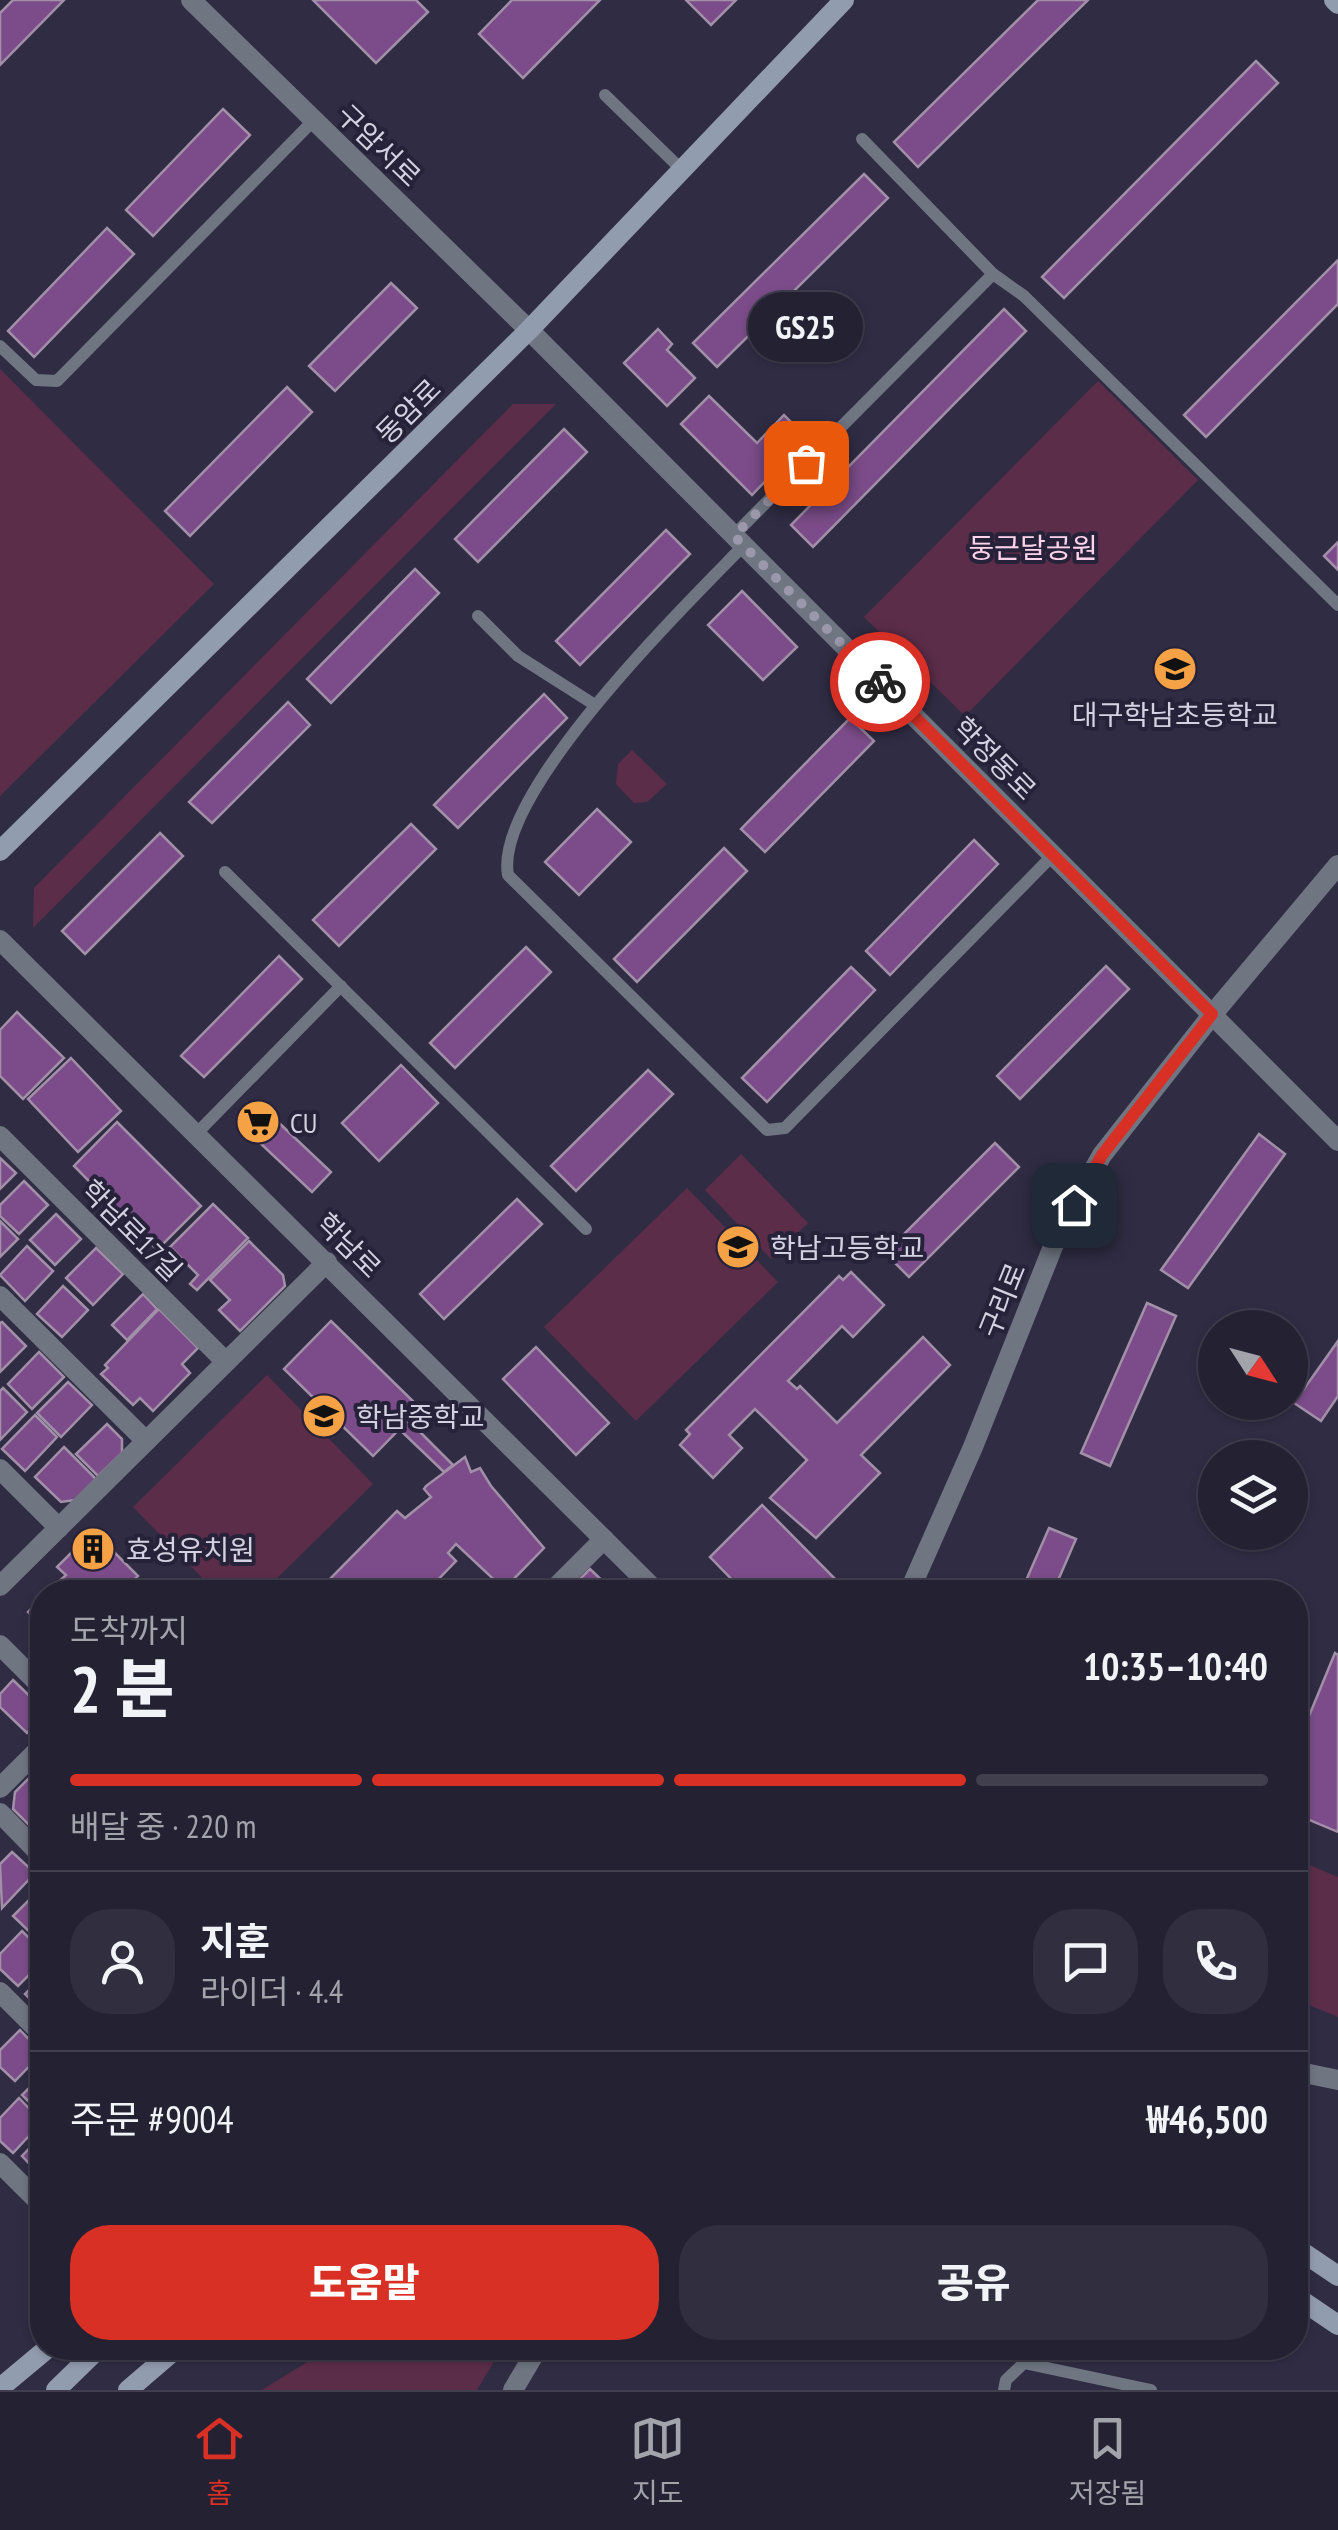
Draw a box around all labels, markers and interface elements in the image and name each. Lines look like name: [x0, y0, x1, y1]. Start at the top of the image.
street label: 구암서로: [329, 96, 429, 194]
callout: GS25: [748, 293, 864, 363]
text: GS25: [775, 306, 836, 348]
street label: 동암로: [368, 371, 448, 451]
pin: [764, 421, 849, 506]
icon: bag: [779, 436, 834, 491]
park label: 둥근달공원: [969, 529, 1097, 566]
courier: [830, 632, 930, 732]
school or university icon: 대구학남초등학교: [1152, 646, 1198, 692]
icon: bike: [853, 655, 908, 710]
place label: 대구학남초등학교: [1072, 696, 1278, 733]
street label: 학정동로: [945, 708, 1045, 808]
supermarket icon: CU: [235, 1099, 281, 1145]
place label: CU: [290, 1104, 317, 1141]
pin: [1032, 1163, 1117, 1248]
street label: 학남로17길: [74, 1172, 190, 1288]
icon: home: [1047, 1178, 1102, 1233]
street label: 학남로: [309, 1205, 389, 1285]
school or university icon: 학남고등학교: [715, 1224, 761, 1270]
place label: 학남고등학교: [770, 1229, 925, 1266]
street label: 구리로: [970, 1257, 1034, 1343]
north arrow: [1198, 1310, 1308, 1420]
map controls: [1198, 1310, 1308, 1550]
school or university icon: 학남중학교: [301, 1393, 347, 1439]
place label: 학남중학교: [356, 1398, 485, 1435]
button: layers: [1198, 1440, 1308, 1550]
building icon: 효성유치원: [70, 1526, 116, 1572]
place label: 효성유치원: [126, 1531, 255, 1568]
text: 도착까지: [70, 1609, 188, 1651]
text: 10:35–10:40: [1083, 1641, 1268, 1690]
text: 2 분: [70, 1646, 174, 1730]
text: 배달 중 · 220 m: [70, 1805, 256, 1847]
button: person: [70, 1909, 175, 2014]
button: chat: [1033, 1909, 1138, 2014]
button: phone: [1163, 1909, 1268, 2014]
text: 지훈: [200, 1916, 270, 1965]
text: 라이더 · 4.4: [200, 1970, 343, 2012]
text: 주문 #9004: [70, 2094, 233, 2143]
text: ₩46,500: [1147, 2094, 1268, 2143]
button: 도움말: [70, 2225, 659, 2340]
button: 공유: [679, 2225, 1268, 2340]
tab: 홈: [192, 2411, 247, 2511]
tab: 지도: [630, 2411, 685, 2511]
tab: 저장됨: [1069, 2411, 1146, 2511]

